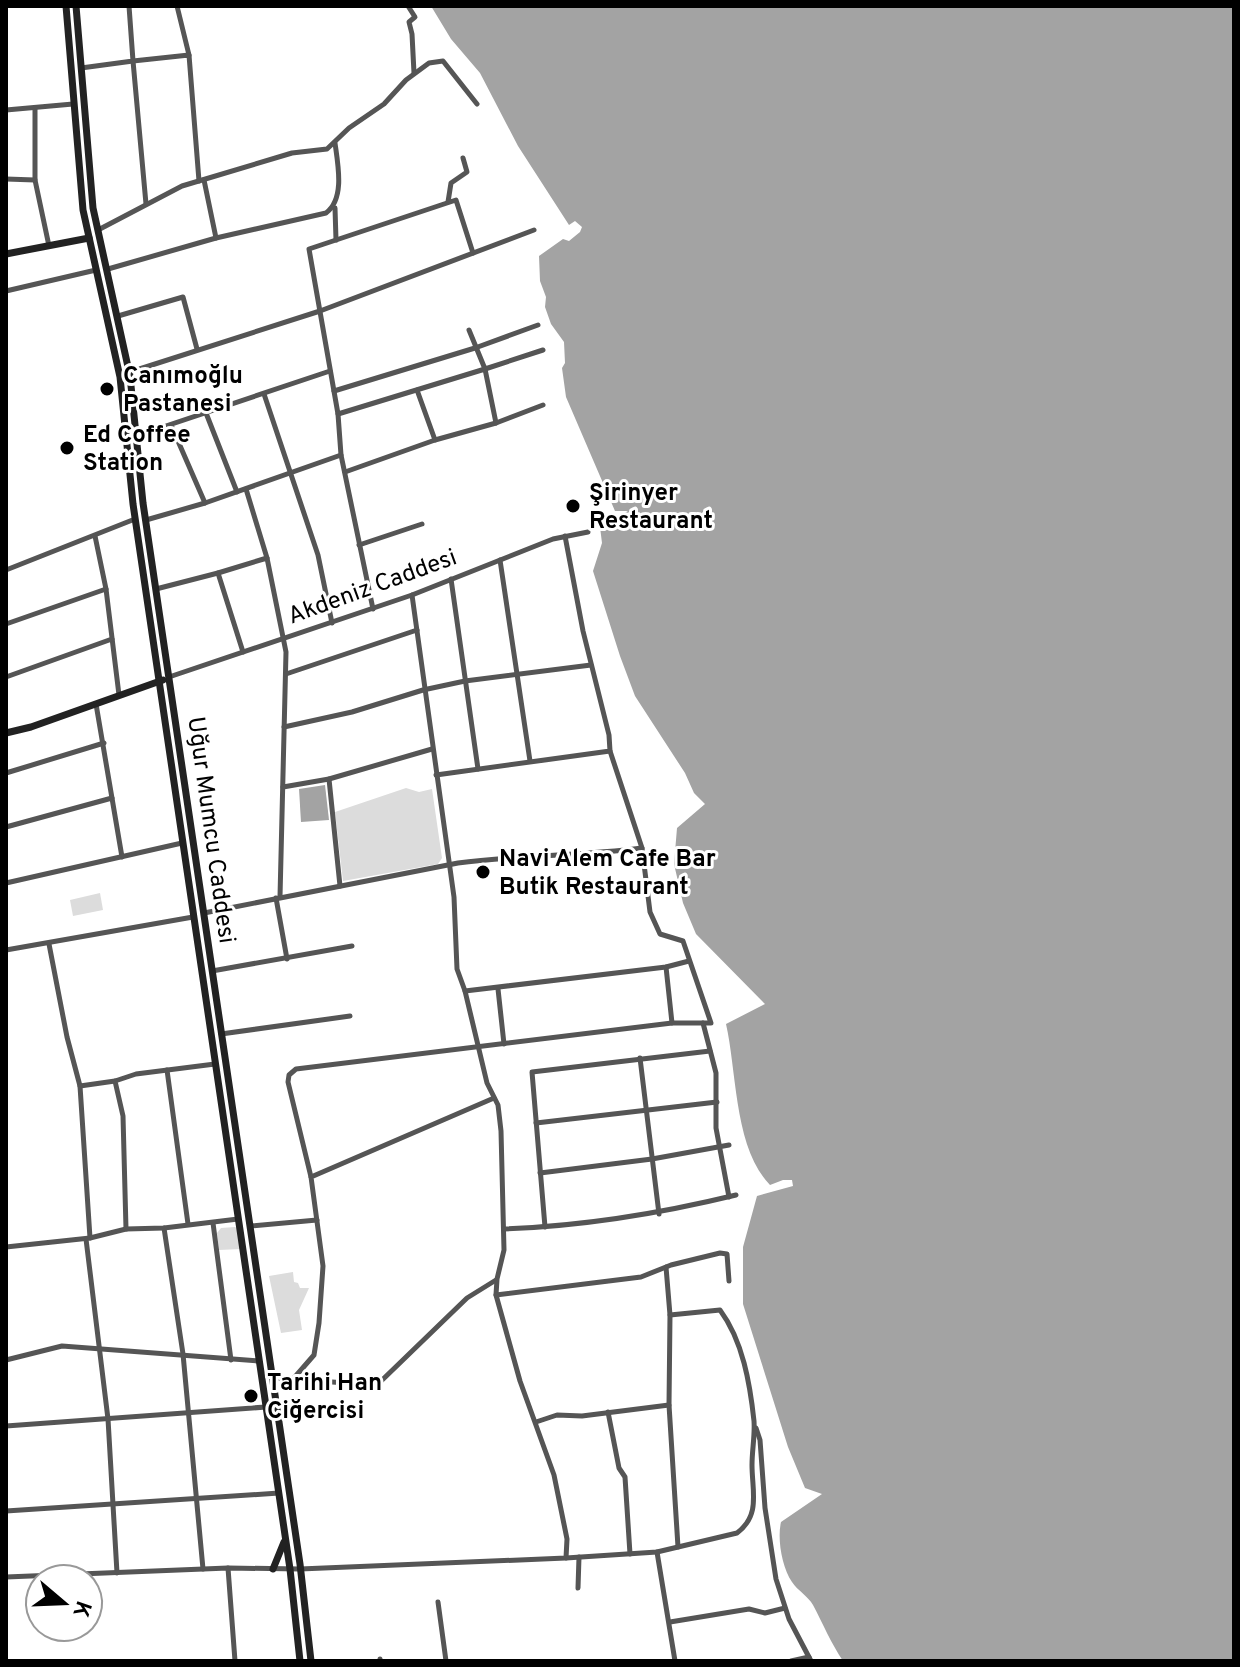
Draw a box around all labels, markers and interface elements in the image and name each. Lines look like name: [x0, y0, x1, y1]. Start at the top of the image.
place label: Canımoğlu Pastanesi: [123, 362, 243, 420]
marker: Canımoğlu Pastanesi: [98, 380, 116, 398]
place label: Ed Coffee Station: [83, 421, 191, 479]
marker: Ed Coffee Station: [58, 439, 76, 457]
place label: Şirinyer Restaurant: [589, 479, 713, 537]
marker: Şirinyer Restaurant: [564, 497, 582, 515]
street label: Akdeniz Caddesi: [284, 543, 461, 632]
street label: Uğur Mumcu Caddesi: [179, 715, 241, 946]
place label: Navi Alem Cafe Bar Butik Restaurant: [499, 845, 716, 903]
marker: Navi Alem Cafe Bar Butik Restaurant: [474, 863, 492, 881]
place label: Tarihi Han Ciğercisi: [267, 1369, 382, 1427]
marker: Tarihi Han Ciğercisi: [242, 1387, 260, 1405]
north arrow: [24, 1563, 104, 1643]
text: K: [65, 1597, 96, 1620]

